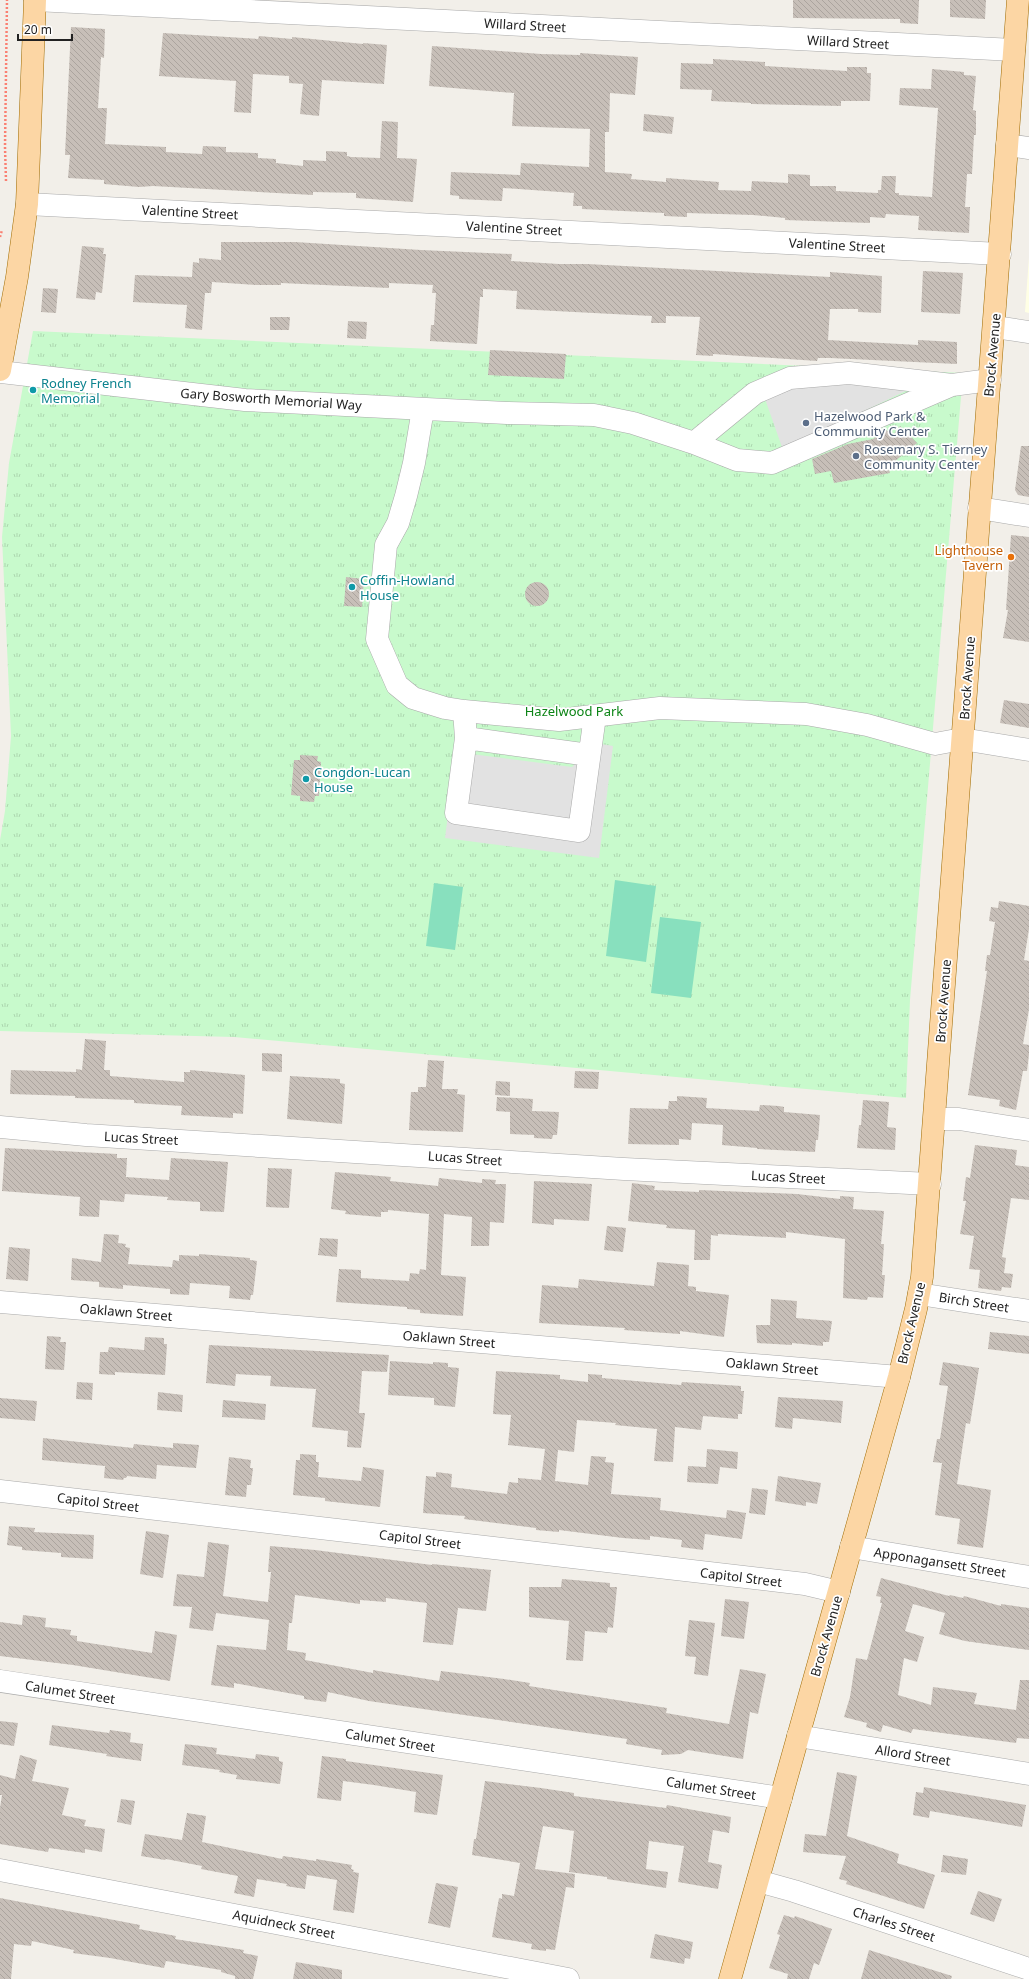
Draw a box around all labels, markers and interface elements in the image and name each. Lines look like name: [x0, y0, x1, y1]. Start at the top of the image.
street label: Willard Street: [483, 14, 567, 36]
scale bar: [18, 16, 72, 42]
text: 20 m: [24, 21, 52, 38]
street label: Willard Street: [806, 31, 890, 53]
street label: Valentine Street: [141, 200, 239, 224]
street label: Valentine Street: [465, 216, 563, 240]
street label: Valentine Street: [788, 233, 886, 257]
street label: Brock Avenue: [979, 313, 1005, 397]
place label: Rodney French Memorial: [41, 374, 132, 407]
street label: Gary Bosworth Memorial Way: [180, 384, 363, 414]
marker: Rodney French Memorial: [28, 385, 38, 395]
place label: Hazelwood Park & Community Center: [814, 407, 930, 440]
marker: Hazelwood Park & Community Center: [801, 418, 811, 428]
place label: Rosemary S. Tierney Community Center: [864, 440, 988, 473]
marker: Rosemary S. Tierney Community Center: [851, 451, 861, 461]
place label: Lighthouse Tavern: [935, 541, 1003, 574]
marker: Lighthouse Tavern: [1006, 552, 1016, 562]
place label: Coffin-Howland House: [360, 571, 455, 604]
marker: Coffin-Howland House: [347, 582, 357, 592]
street label: Brock Avenue: [955, 636, 979, 720]
park label: Hazelwood Park: [525, 702, 623, 720]
place label: Congdon-Lucan House: [314, 763, 411, 796]
marker: Congdon-Lucan House: [301, 774, 311, 784]
street label: Brock Avenue: [931, 959, 955, 1043]
street label: Lucas Street: [103, 1127, 179, 1149]
street label: Lucas Street: [427, 1146, 503, 1170]
street label: Lucas Street: [750, 1166, 826, 1188]
street label: Brock Avenue: [893, 1280, 929, 1366]
street label: Birch Street: [938, 1288, 1011, 1316]
street label: Oaklawn Street: [79, 1299, 173, 1325]
street label: Oaklawn Street: [402, 1326, 496, 1352]
street label: Oaklawn Street: [725, 1353, 819, 1379]
street label: Capitol Street: [56, 1488, 140, 1516]
street label: Capitol Street: [378, 1525, 462, 1553]
street label: Apponagansett Street: [873, 1543, 1008, 1581]
street label: Capitol Street: [699, 1563, 783, 1591]
street label: Brock Avenue: [806, 1593, 846, 1679]
street label: Calumet Street: [24, 1676, 117, 1708]
street label: Calumet Street: [344, 1724, 437, 1756]
street label: Allord Street: [874, 1740, 952, 1770]
street label: Calumet Street: [665, 1772, 758, 1804]
street label: Charles Street: [851, 1902, 938, 1946]
street label: Aquidneck Street: [231, 1905, 337, 1943]

